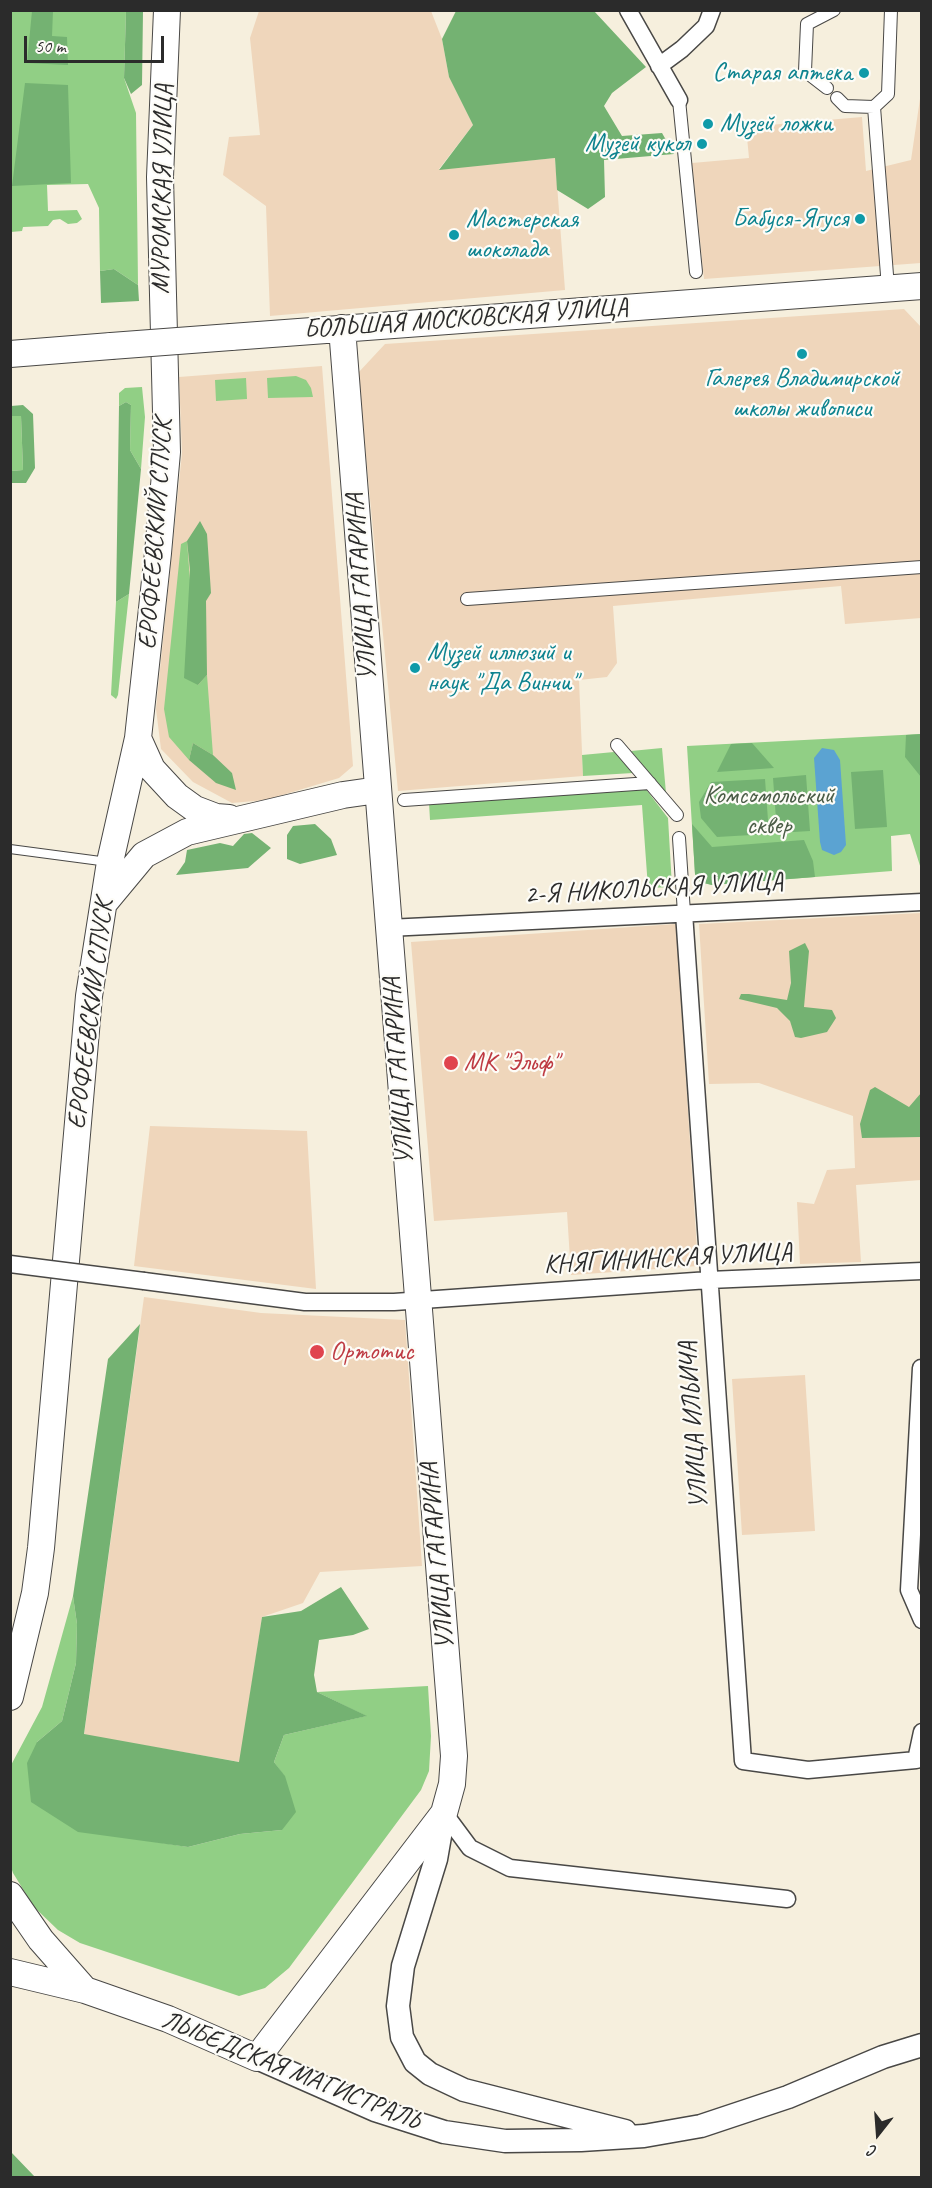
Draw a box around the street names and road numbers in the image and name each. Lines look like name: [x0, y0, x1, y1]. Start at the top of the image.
street label: МУРОМСКАЯ УЛИЦА: [146, 84, 180, 294]
street label: БОЛЬШАЯ МОСКОВСКАЯ УЛИЦА: [303, 292, 629, 346]
street label: ЕРОФЕЕВСКИЙ СПУСК: [132, 418, 180, 650]
street label: УЛИЦА ГАГАРИНА: [340, 492, 384, 682]
street label: 2-Я НИКОЛЬСКАЯ УЛИЦА: [524, 867, 784, 911]
street label: ЕРОФЕЕВСКИЙ СПУСК: [61, 897, 121, 1131]
street label: УЛИЦА ГАГАРИНА: [377, 976, 421, 1166]
street label: КНЯГИНИНСКАЯ УЛИЦА: [543, 1237, 793, 1281]
street label: УЛИЦА ИЛЬИЧА: [673, 1340, 715, 1510]
street label: УЛИЦА ГАГАРИНА: [414, 1461, 462, 1651]
street label: ЛЫБЕДСКАЯ МАГИСТРАЛЬ: [157, 2005, 425, 2137]

